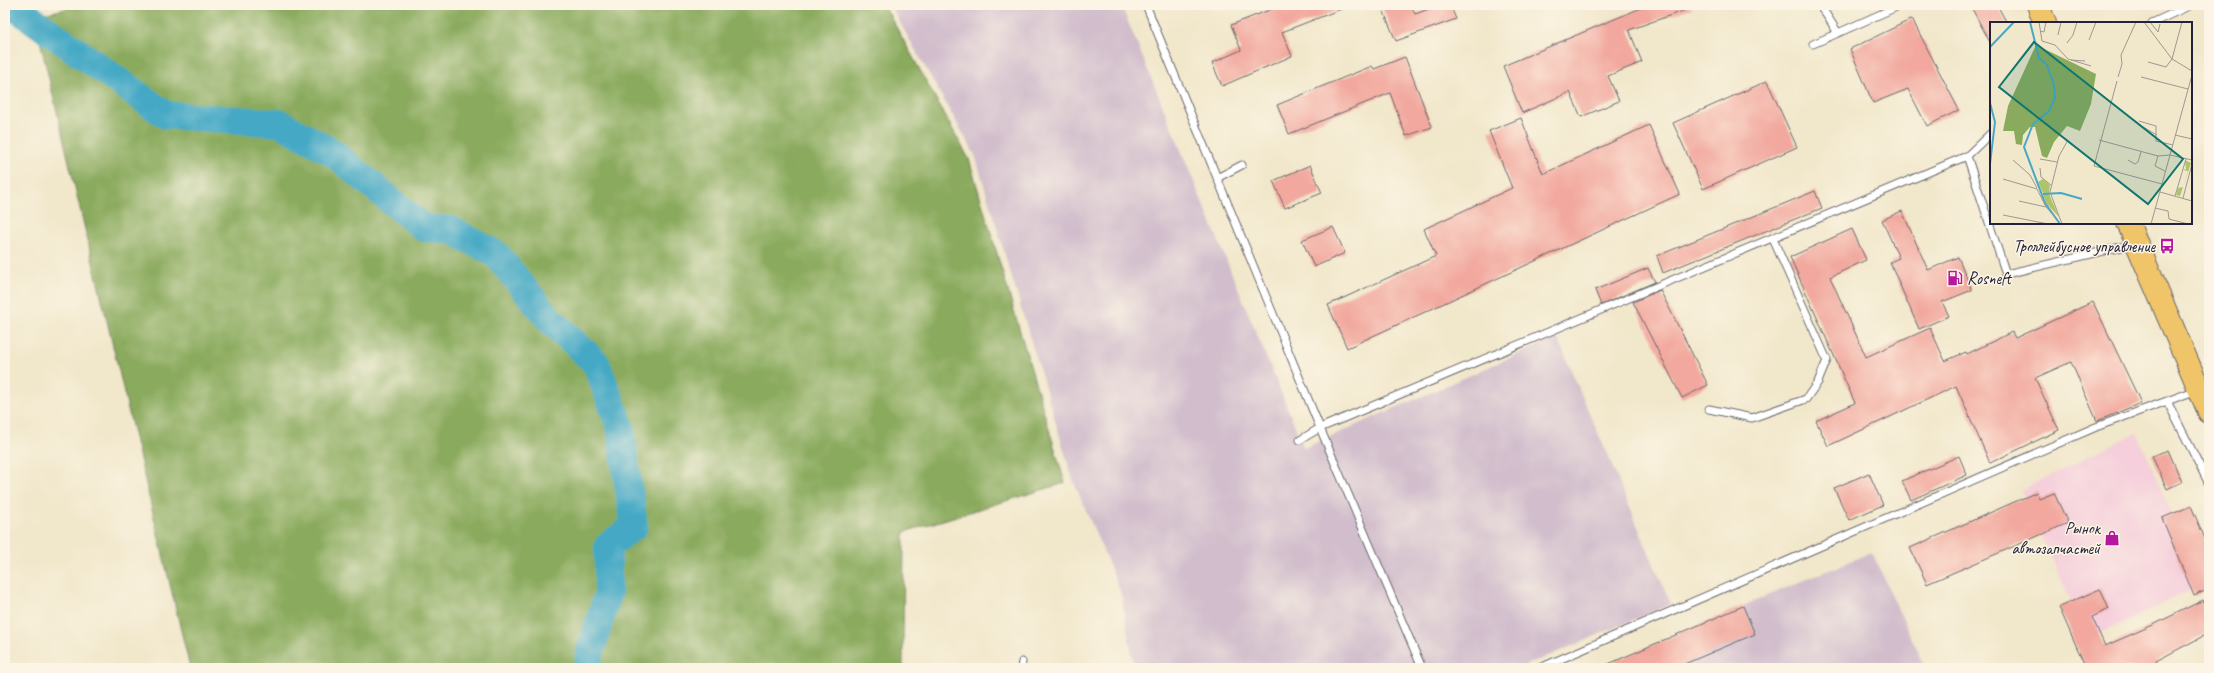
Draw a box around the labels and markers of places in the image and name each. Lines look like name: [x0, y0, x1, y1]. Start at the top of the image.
place label: Троллейбусное управление: [2013, 236, 2156, 257]
bus stop icon: Троллейбусное управление: [2158, 237, 2176, 255]
place label: Rosneft: [1967, 268, 2013, 289]
fuel station icon: Rosneft: [1946, 269, 1964, 287]
place label: Рынок автозапчастей: [2011, 518, 2102, 559]
shop icon: Рынок автозапчастей: [2103, 529, 2121, 547]

